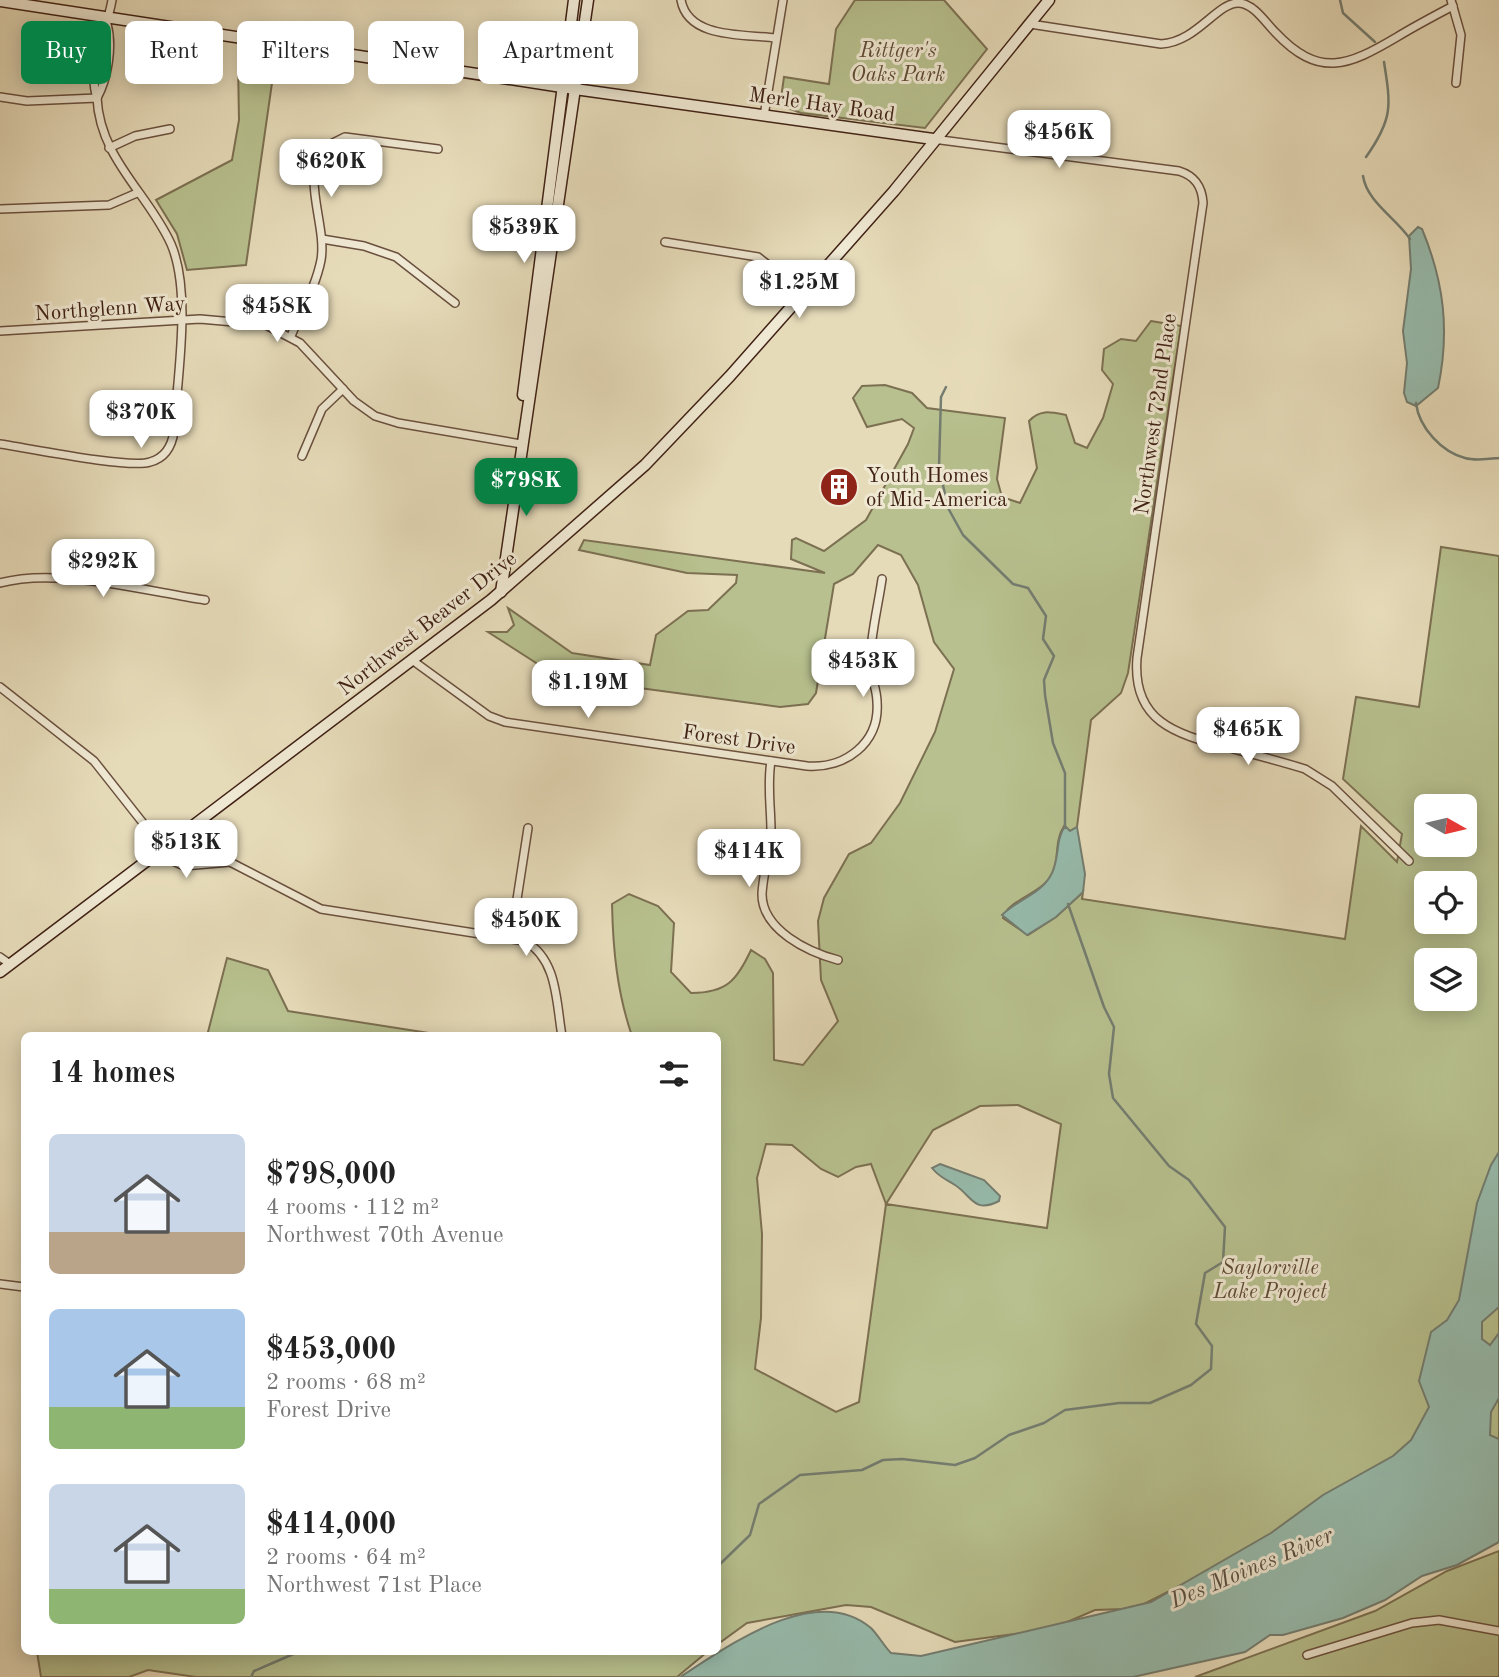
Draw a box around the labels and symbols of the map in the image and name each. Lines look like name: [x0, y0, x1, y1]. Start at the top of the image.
park label: Rittger's Oaks Park: [851, 41, 945, 86]
street label: Merle Hay Road: [747, 85, 896, 126]
pin: $456K: [1010, 110, 1108, 170]
pin: $620K: [282, 140, 380, 199]
pin: $539K: [475, 205, 573, 265]
pin: $1.25M: [742, 260, 856, 320]
pin: $458K: [228, 284, 326, 344]
street label: Northglenn Way: [34, 294, 186, 325]
street label: Northwest 72nd Place: [1132, 312, 1181, 516]
pin: $370K: [92, 391, 190, 450]
pin: $798K: [477, 458, 575, 518]
building icon: Youth Homes of Mid-America: [818, 466, 860, 508]
place label: Youth Homes of Mid-America: [866, 466, 1007, 511]
pin: $292K: [54, 540, 152, 599]
street label: Northwest Beaver Drive: [335, 548, 521, 700]
pin: $453K: [814, 640, 912, 699]
pin: $1.19M: [531, 660, 645, 720]
pin: $465K: [1199, 708, 1297, 767]
street label: Forest Drive: [681, 722, 797, 759]
north arrow: [1414, 794, 1477, 858]
pin: $513K: [137, 820, 235, 880]
pin: $414K: [700, 830, 798, 889]
pin: $450K: [477, 898, 575, 958]
park label: Saylorville Lake Project: [1212, 1258, 1327, 1303]
water label: Des Moines River: [1166, 1523, 1338, 1614]

